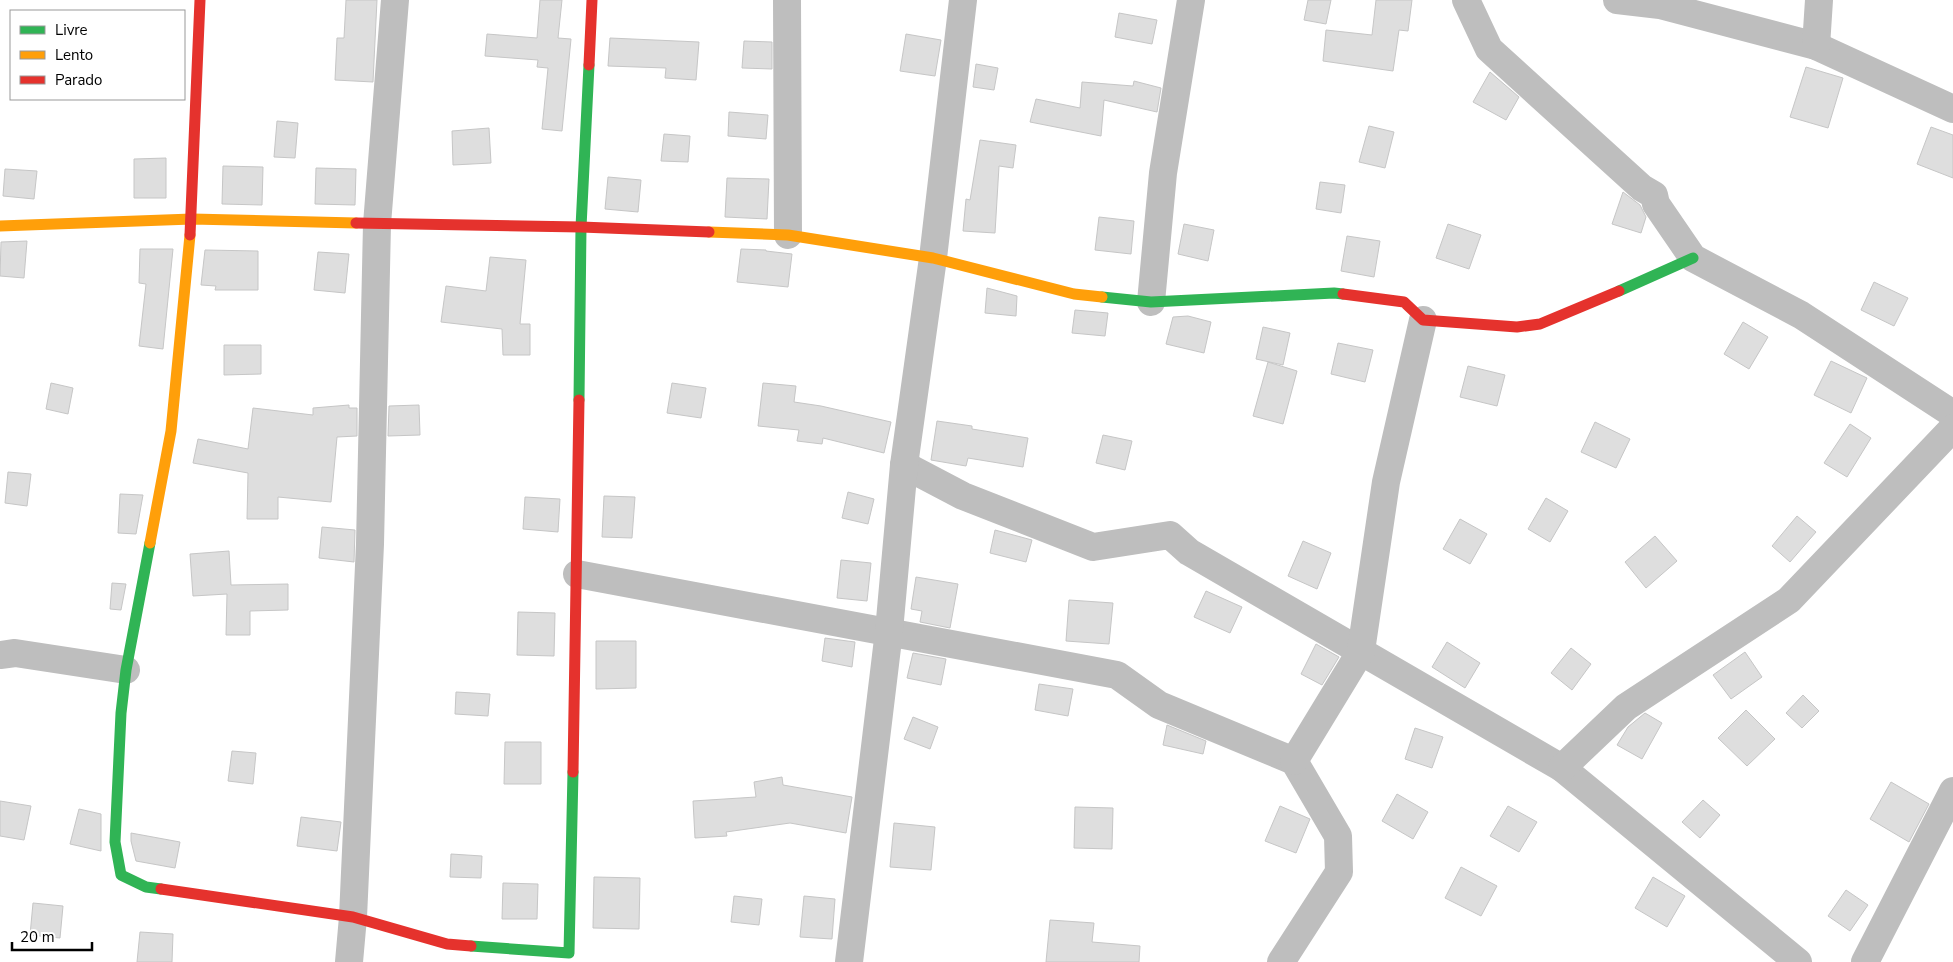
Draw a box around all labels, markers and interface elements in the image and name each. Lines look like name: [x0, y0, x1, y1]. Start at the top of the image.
legend: [10, 10, 185, 100]
text: Livre: [55, 20, 88, 40]
text: Lento: [55, 45, 93, 65]
text: Parado: [55, 70, 102, 90]
scale bar: [12, 920, 92, 952]
text: 20 m: [20, 927, 55, 947]

